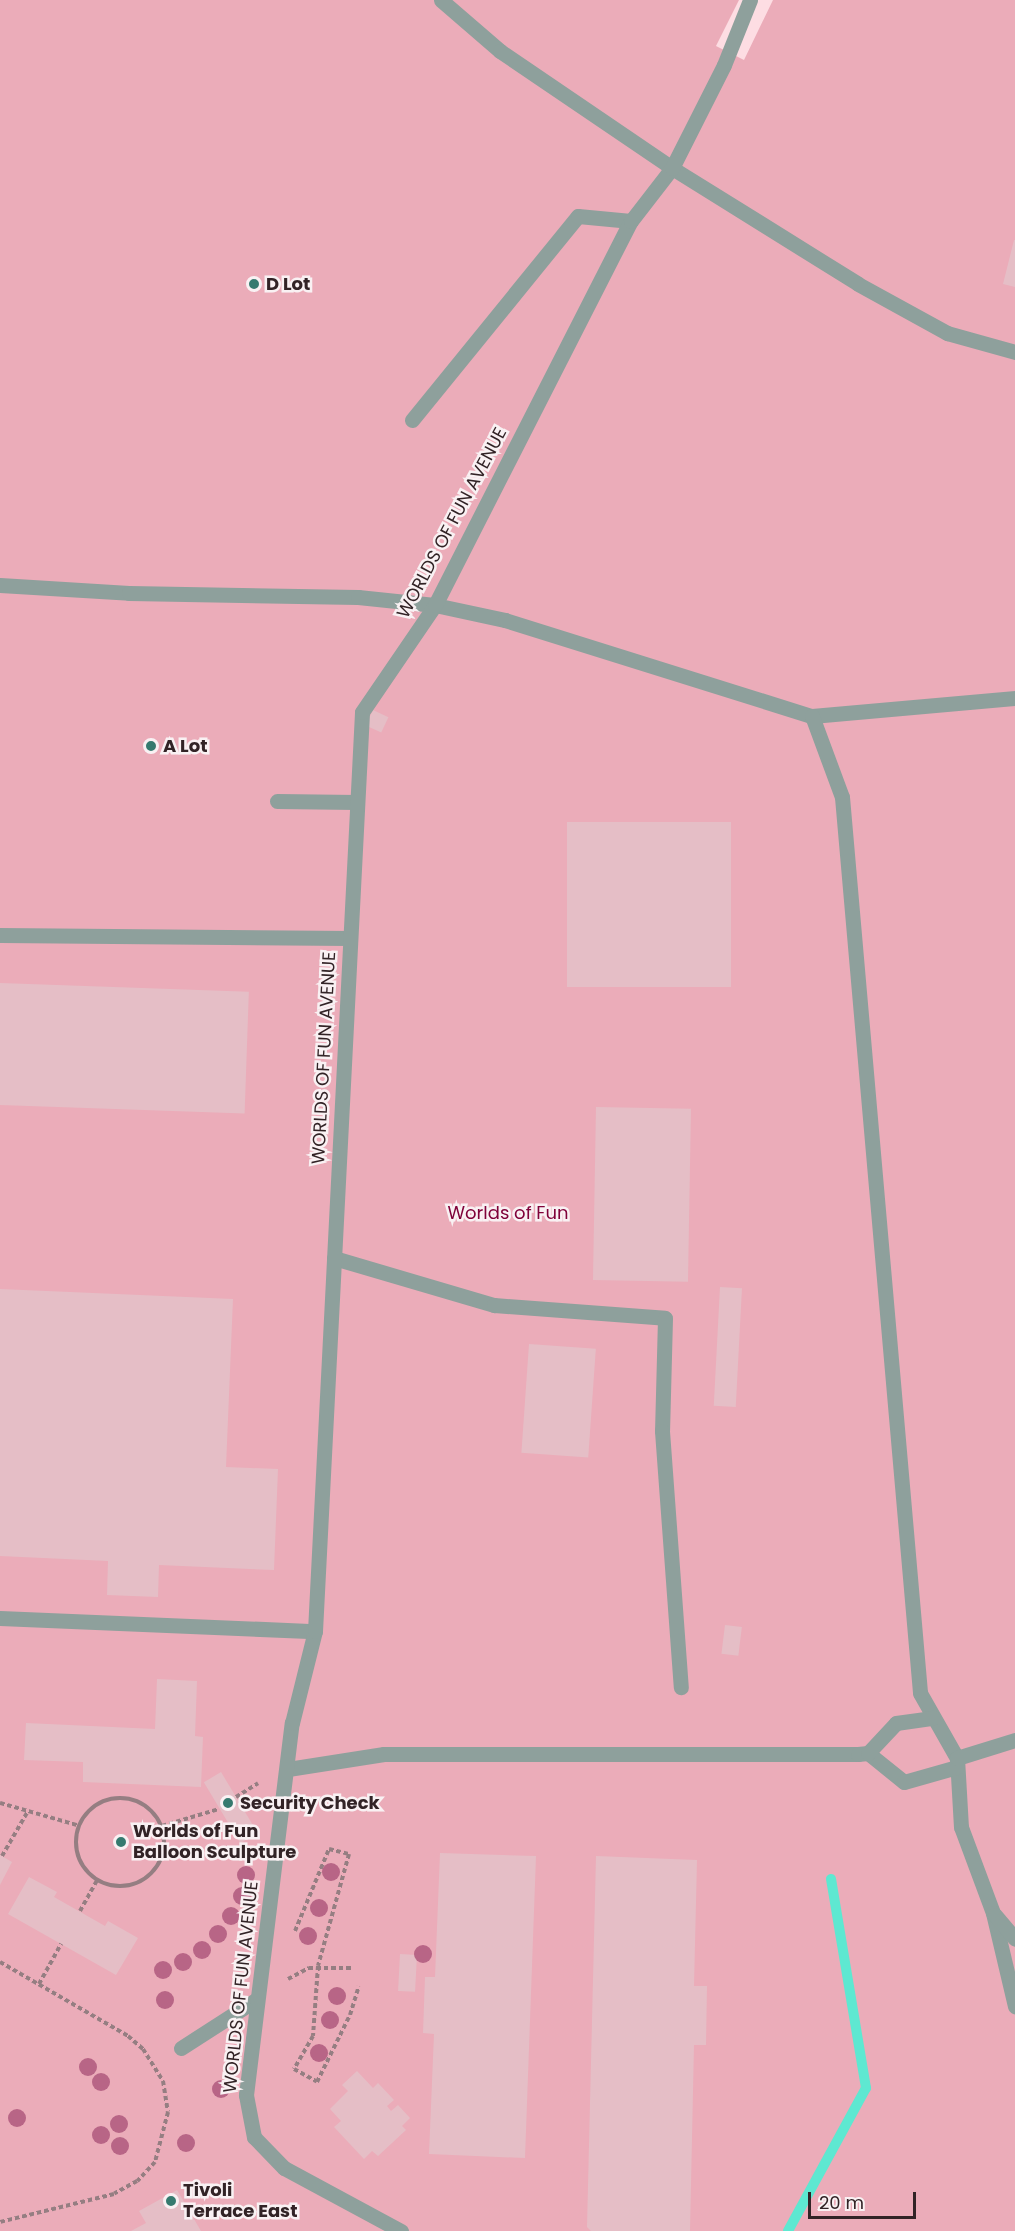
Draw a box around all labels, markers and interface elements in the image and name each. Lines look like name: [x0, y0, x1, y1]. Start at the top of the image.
place label: D Lot: [266, 273, 310, 295]
marker: D Lot: [247, 277, 261, 291]
street label: WORLDS OF FUN AVENUE: [393, 424, 511, 622]
place label: A Lot: [163, 735, 207, 757]
marker: A Lot: [144, 739, 158, 753]
street label: WORLDS OF FUN AVENUE: [308, 951, 340, 1165]
park label: Worlds of Fun: [448, 1202, 568, 1224]
place label: Security Check: [240, 1792, 380, 1814]
marker: Security Check: [221, 1796, 235, 1810]
place label: Worlds of Fun Balloon Sculpture: [133, 1821, 296, 1864]
marker: Worlds of Fun Balloon Sculpture: [114, 1835, 128, 1849]
street label: WORLDS OF FUN AVENUE: [219, 1880, 263, 2094]
place label: Tivoli Terrace East: [183, 2180, 297, 2222]
scale bar: [811, 2180, 919, 2218]
text: 20 m: [819, 2190, 864, 2215]
marker: Tivoli Terrace East: [164, 2194, 178, 2208]

